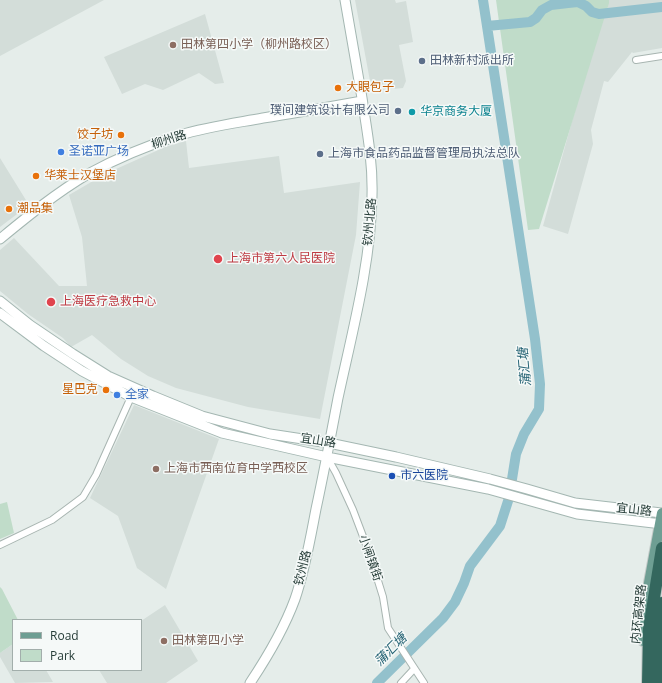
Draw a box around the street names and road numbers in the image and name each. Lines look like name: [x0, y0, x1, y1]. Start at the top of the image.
street label: 柳州路: [150, 128, 188, 152]
street label: 钦州北路: [361, 197, 379, 247]
street label: 宜山路: [299, 431, 337, 451]
street label: 宜山路: [615, 501, 653, 519]
street label: 小闸镇街: [355, 533, 385, 583]
street label: 钦州路: [292, 549, 314, 587]
street label: 内环高架路: [629, 583, 649, 645]

